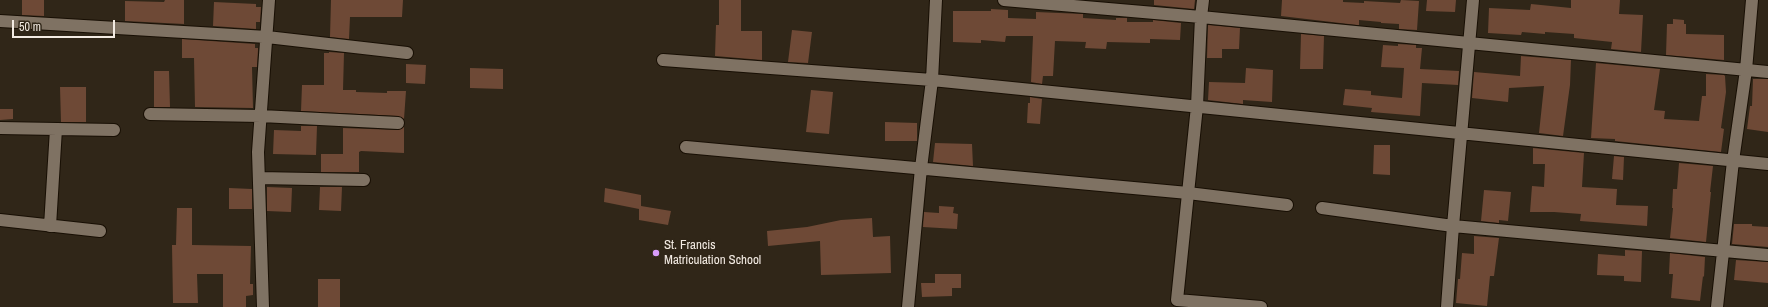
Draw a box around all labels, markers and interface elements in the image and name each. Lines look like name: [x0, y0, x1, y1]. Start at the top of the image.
scale bar: [14, 12, 117, 38]
text: 50 m: [19, 19, 41, 35]
place label: St. Francis Matriculation School: [664, 238, 761, 269]
marker: St. Francis Matriculation School: [651, 248, 661, 258]

